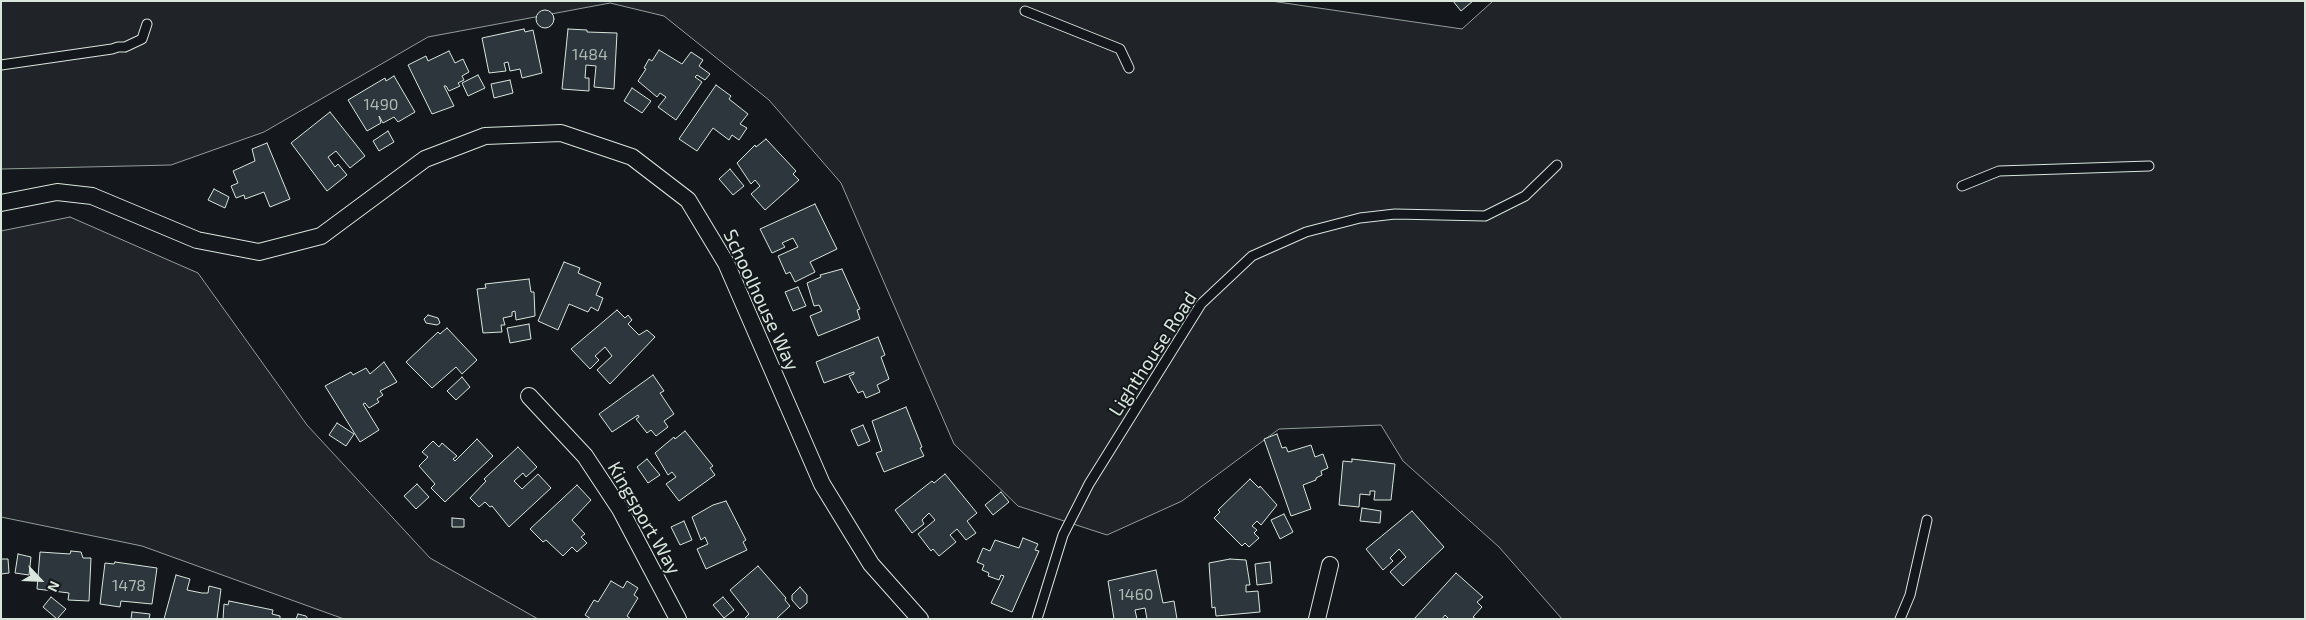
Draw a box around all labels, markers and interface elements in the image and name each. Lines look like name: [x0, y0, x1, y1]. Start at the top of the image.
house number: 1484: [572, 45, 608, 65]
house number: 1490: [363, 95, 399, 115]
street label: Schoolhouse Way: [718, 226, 804, 374]
street label: Lighthouse Road: [1104, 287, 1202, 421]
street label: Kingsport Way: [603, 458, 685, 578]
north arrow: [15, 555, 65, 605]
house number: 1478: [112, 576, 146, 596]
text: N: [44, 578, 64, 595]
house number: 1460: [1118, 585, 1154, 605]

